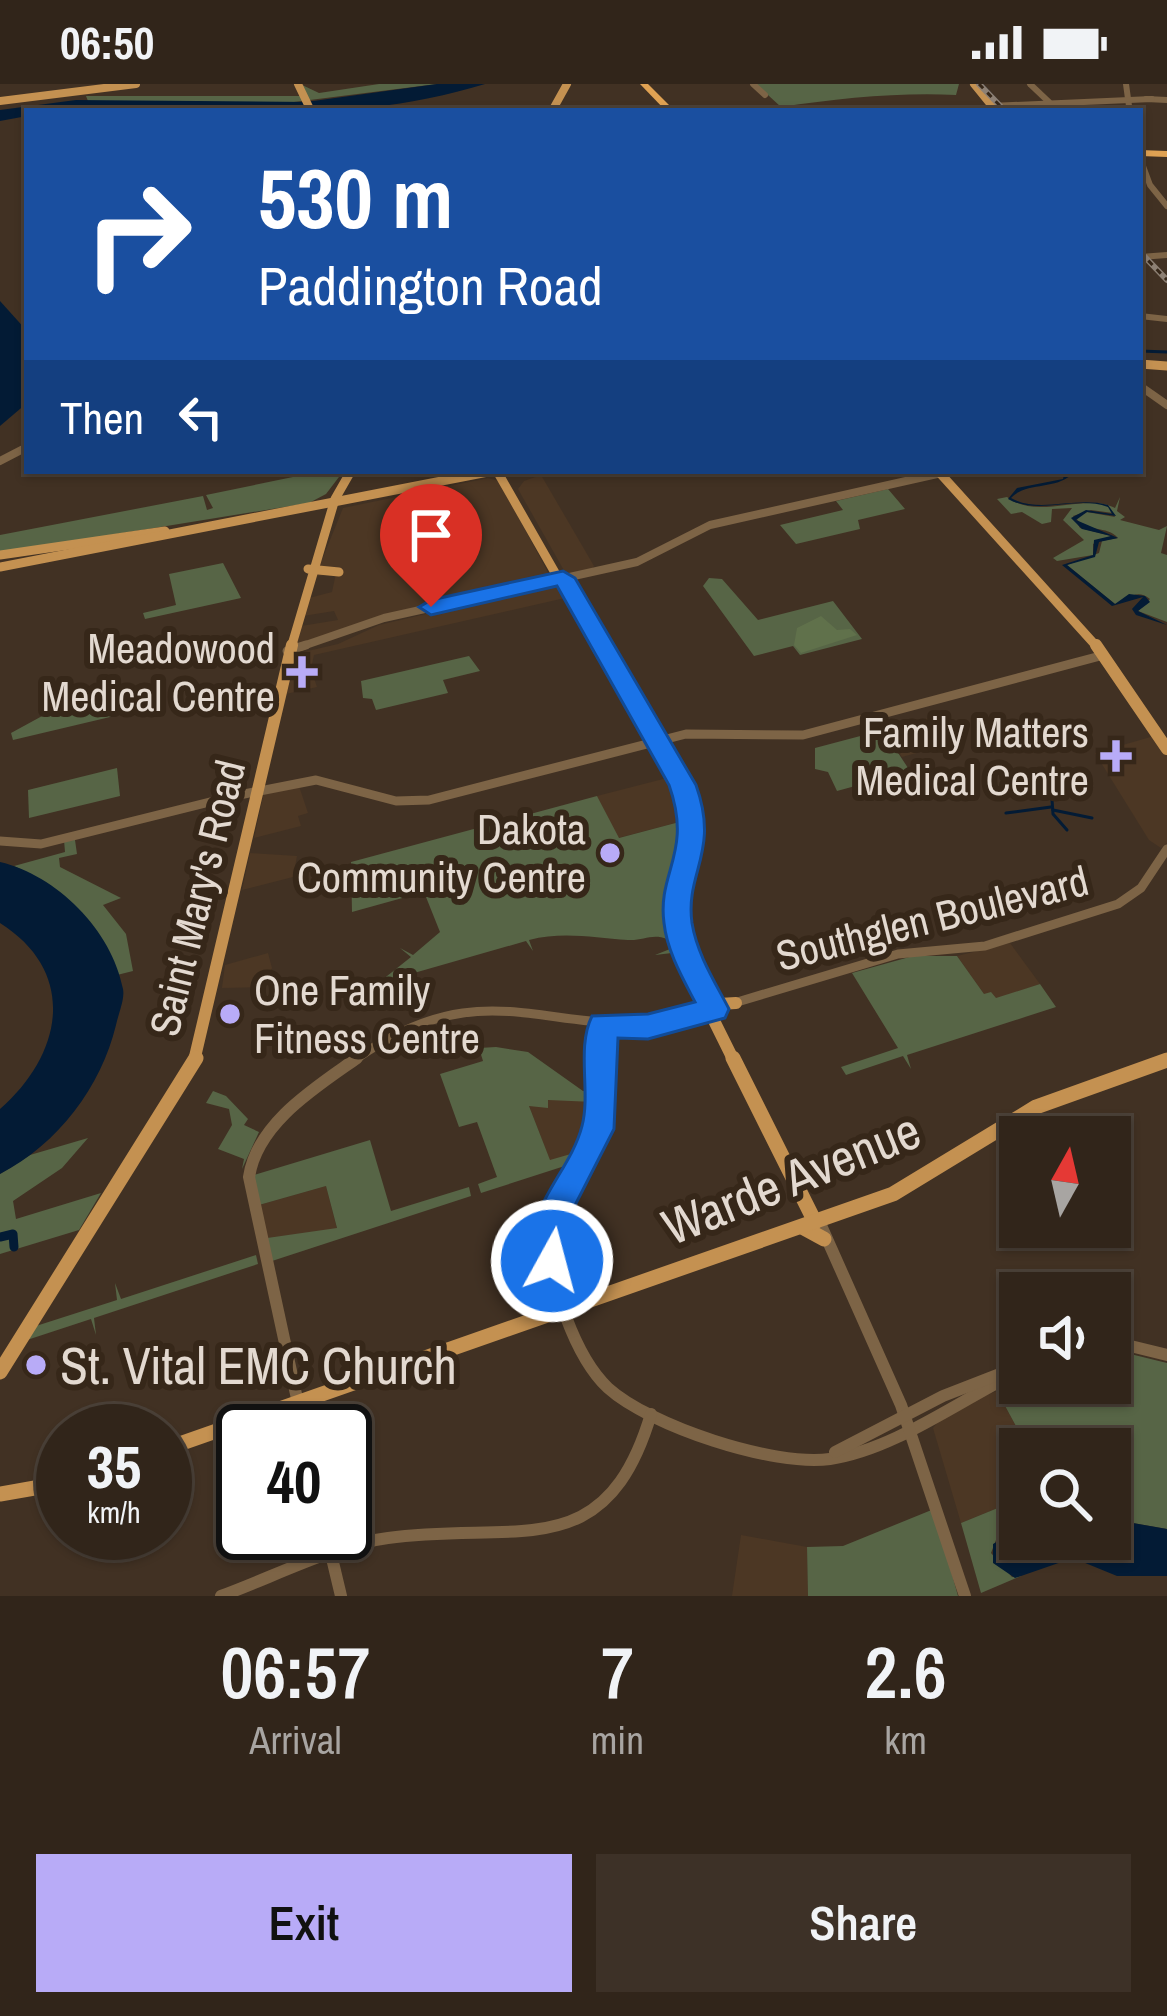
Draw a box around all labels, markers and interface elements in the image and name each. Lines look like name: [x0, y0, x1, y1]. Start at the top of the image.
text: 06:50: [60, 12, 154, 73]
text: 530 m: [258, 141, 453, 254]
icon: right: [60, 156, 216, 312]
text: Paddington Road: [258, 249, 603, 322]
icon: left: [168, 384, 234, 450]
text: Then: [60, 387, 144, 448]
pin: [380, 484, 482, 607]
icon: arrive: [398, 502, 464, 568]
place label: Meadowood Medical Centre: [41, 620, 275, 724]
marker: Meadowood Medical Centre: [286, 656, 318, 688]
place label: Family Matters Medical Centre: [855, 704, 1089, 808]
marker: Family Matters Medical Centre: [1100, 740, 1132, 772]
street label: Saint Mary's Road: [136, 754, 258, 1042]
place label: Dakota Community Centre: [297, 801, 586, 905]
marker: Dakota Community Centre: [597, 840, 623, 866]
street label: Southglen Boulevard: [770, 852, 1094, 984]
place label: One Family Fitness Centre: [254, 962, 480, 1066]
marker: One Family Fitness Centre: [217, 1001, 243, 1027]
street label: Warde Avenue: [652, 1095, 930, 1261]
north arrow: [999, 1116, 1131, 1248]
map controls: [999, 1116, 1131, 1560]
position arrow: [489, 1198, 615, 1324]
button: sound: [999, 1272, 1131, 1404]
place label: St. Vital EMC Church: [60, 1331, 457, 1400]
marker: St. Vital EMC Church: [23, 1352, 49, 1378]
speed limit sign: 40: [216, 1404, 372, 1560]
text: 35: [87, 1426, 141, 1507]
button: search: [999, 1428, 1131, 1560]
text: km/h: [87, 1492, 141, 1532]
text: 06:57: [220, 1623, 370, 1720]
text: 7: [601, 1623, 634, 1720]
text: 2.6: [864, 1623, 947, 1720]
text: Arrival: [249, 1714, 342, 1766]
text: min: [591, 1714, 644, 1766]
text: km: [884, 1714, 927, 1766]
button: Exit: [36, 1854, 572, 1992]
button: Share: [596, 1854, 1131, 1992]

